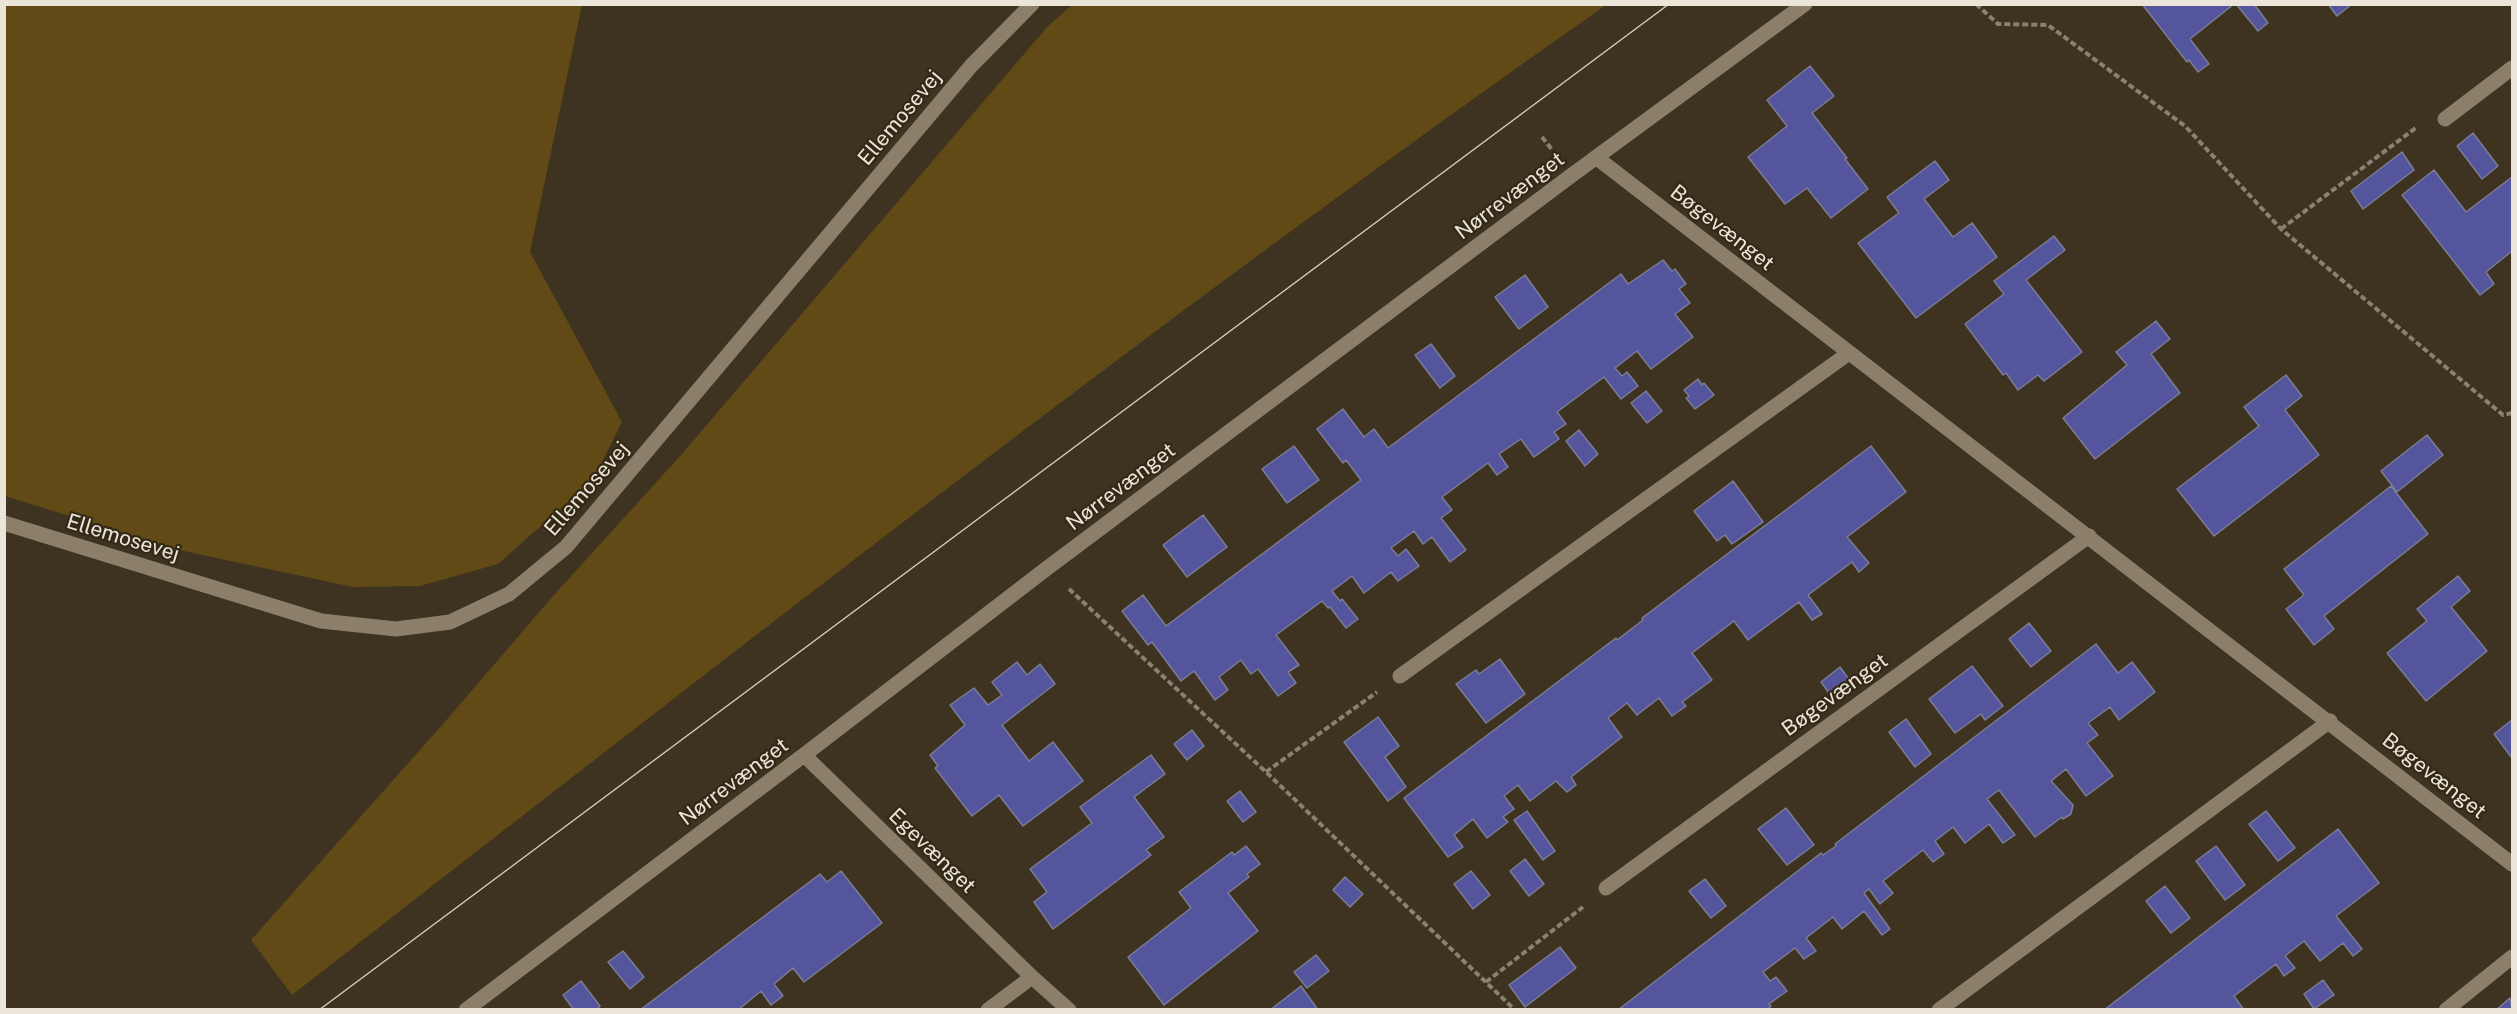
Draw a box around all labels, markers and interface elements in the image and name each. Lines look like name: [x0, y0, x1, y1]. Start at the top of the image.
street label: Ellemosevej: [853, 65, 947, 171]
street label: Nørrevænget: [1451, 147, 1569, 245]
street label: Bøgevænget: [1665, 180, 1779, 276]
street label: Ellemosevej: [539, 437, 635, 541]
street label: Nørrevænget: [1062, 438, 1180, 536]
street label: Ellemosevej: [64, 509, 182, 567]
street label: Bøgevænget: [1777, 648, 1893, 742]
street label: Bøgevænget: [2377, 728, 2491, 824]
street label: Nørrevænget: [675, 733, 793, 831]
street label: Egevænget: [883, 803, 981, 899]

